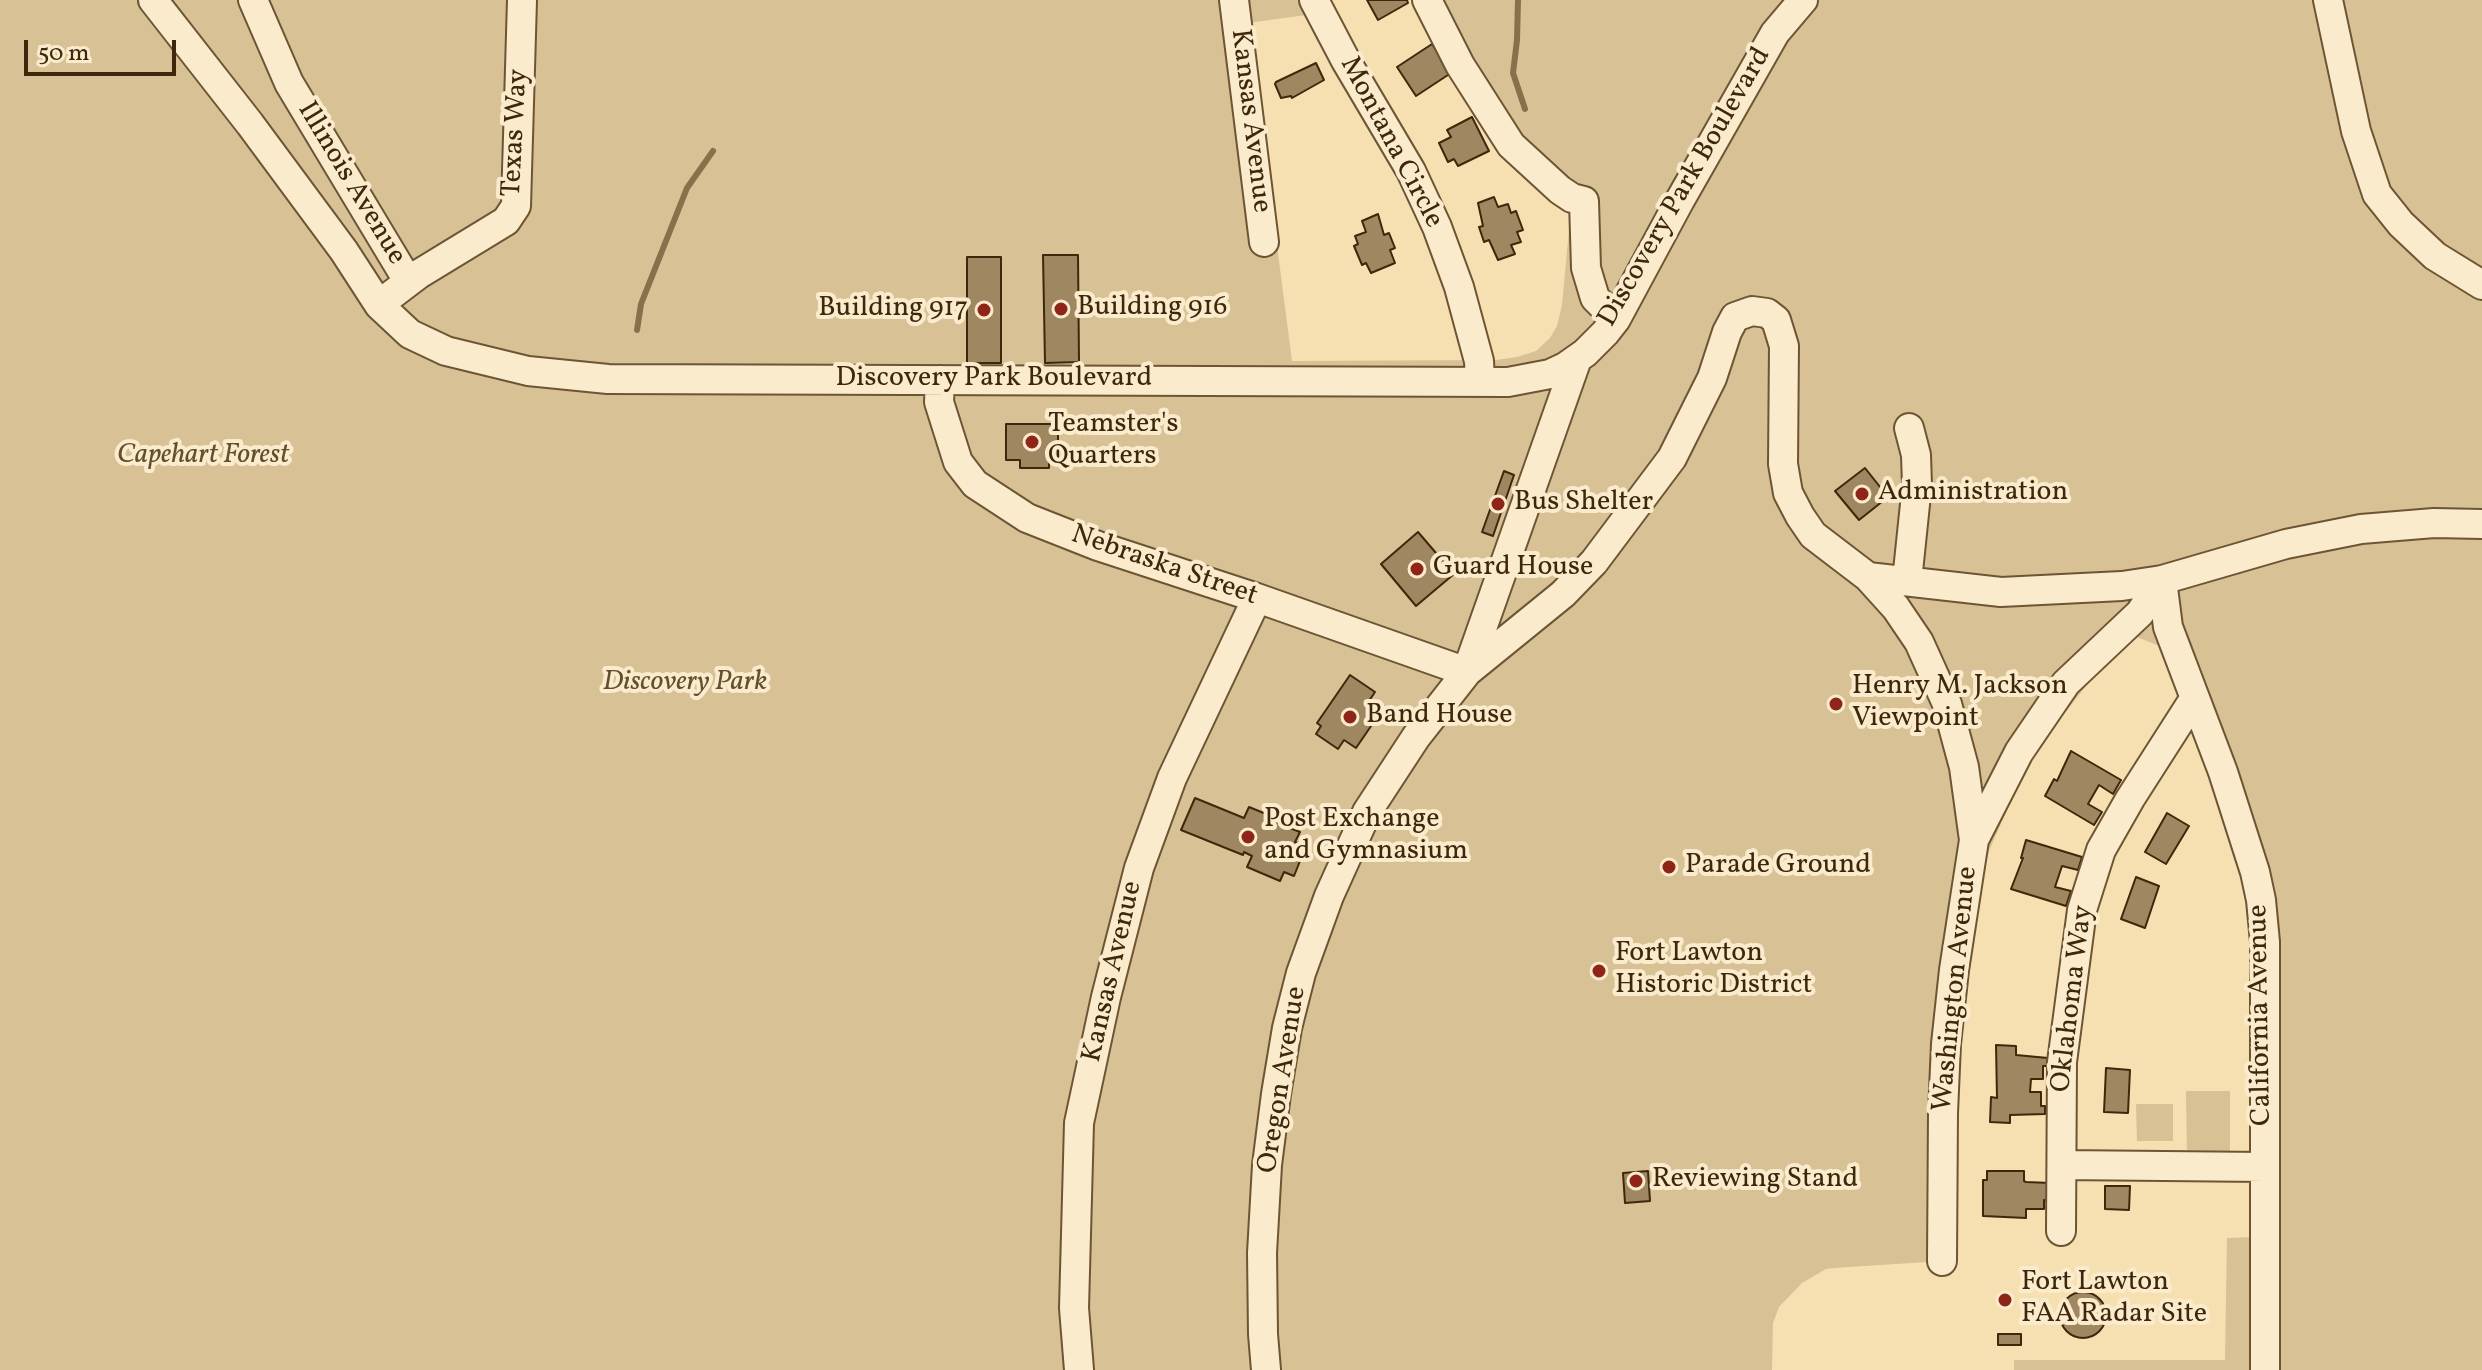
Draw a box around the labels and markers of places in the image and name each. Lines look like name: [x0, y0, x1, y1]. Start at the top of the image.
place label: Building 916: [1077, 292, 1227, 326]
place label: Building 917: [818, 293, 968, 327]
marker: Building 916: [1052, 300, 1070, 318]
marker: Building 917: [975, 301, 993, 319]
place label: Teamster's Quarters: [1048, 409, 1178, 475]
marker: Teamster's Quarters: [1023, 433, 1041, 451]
place label: Administration: [1878, 477, 2068, 511]
marker: Administration: [1853, 485, 1871, 503]
place label: Bus Shelter: [1514, 487, 1653, 521]
marker: Bus Shelter: [1489, 495, 1507, 513]
place label: Guard House: [1433, 552, 1593, 586]
marker: Guard House: [1408, 560, 1426, 578]
place label: Henry M. Jackson Viewpoint: [1852, 671, 2068, 737]
marker: Henry M. Jackson Viewpoint: [1827, 695, 1845, 713]
place label: Band House: [1366, 700, 1513, 734]
marker: Band House: [1341, 708, 1359, 726]
place label: Post Exchange and Gymnasium: [1264, 804, 1468, 870]
marker: Post Exchange and Gymnasium: [1239, 828, 1257, 846]
place label: Parade Ground: [1685, 850, 1871, 884]
marker: Parade Ground: [1660, 858, 1678, 876]
place label: Fort Lawton Historic District: [1615, 938, 1812, 1004]
marker: Fort Lawton Historic District: [1590, 962, 1608, 980]
place label: Reviewing Stand: [1652, 1164, 1858, 1198]
marker: Reviewing Stand: [1627, 1172, 1645, 1190]
place label: Fort Lawton FAA Radar Site: [2021, 1267, 2207, 1333]
marker: Fort Lawton FAA Radar Site: [1996, 1291, 2014, 1309]

